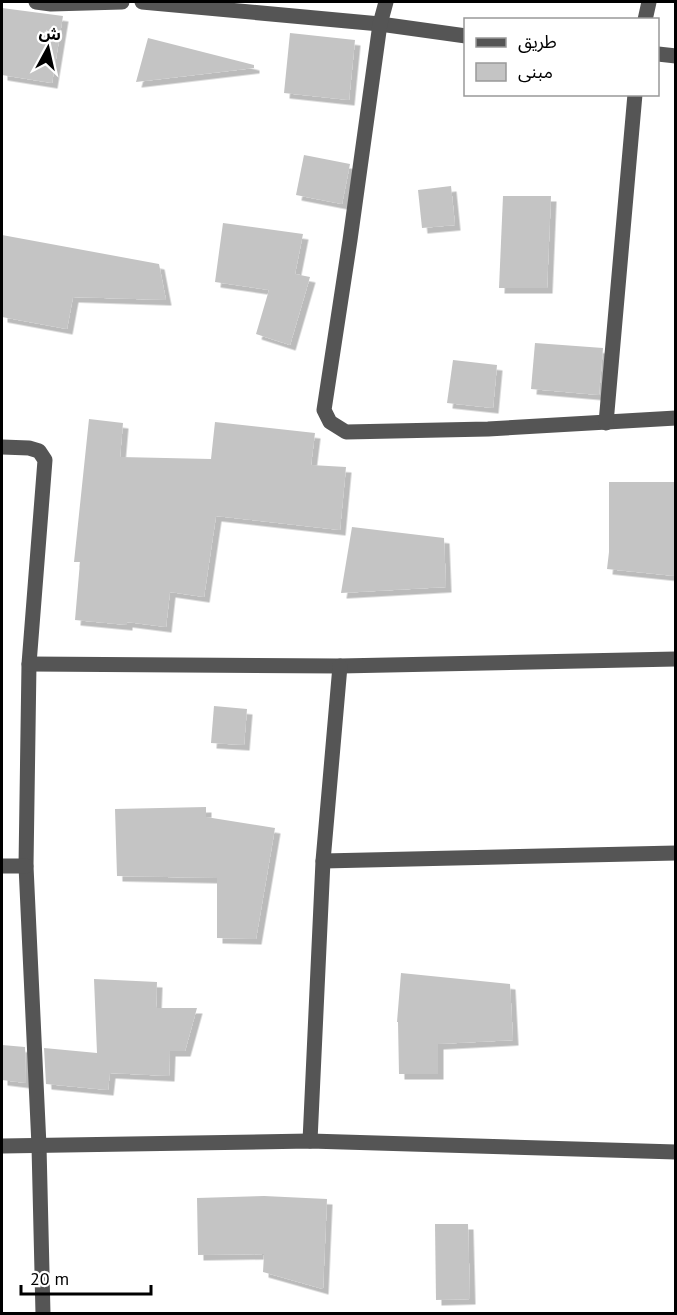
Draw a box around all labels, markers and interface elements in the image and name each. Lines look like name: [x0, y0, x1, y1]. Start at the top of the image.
north arrow: [18, 18, 78, 78]
legend: [464, 18, 659, 96]
text: ش: [38, 22, 62, 45]
text: طريق: [518, 30, 557, 53]
text: مبنى: [518, 60, 553, 83]
scale bar: [21, 1258, 152, 1296]
text: 20 m: [30, 1267, 69, 1290]

